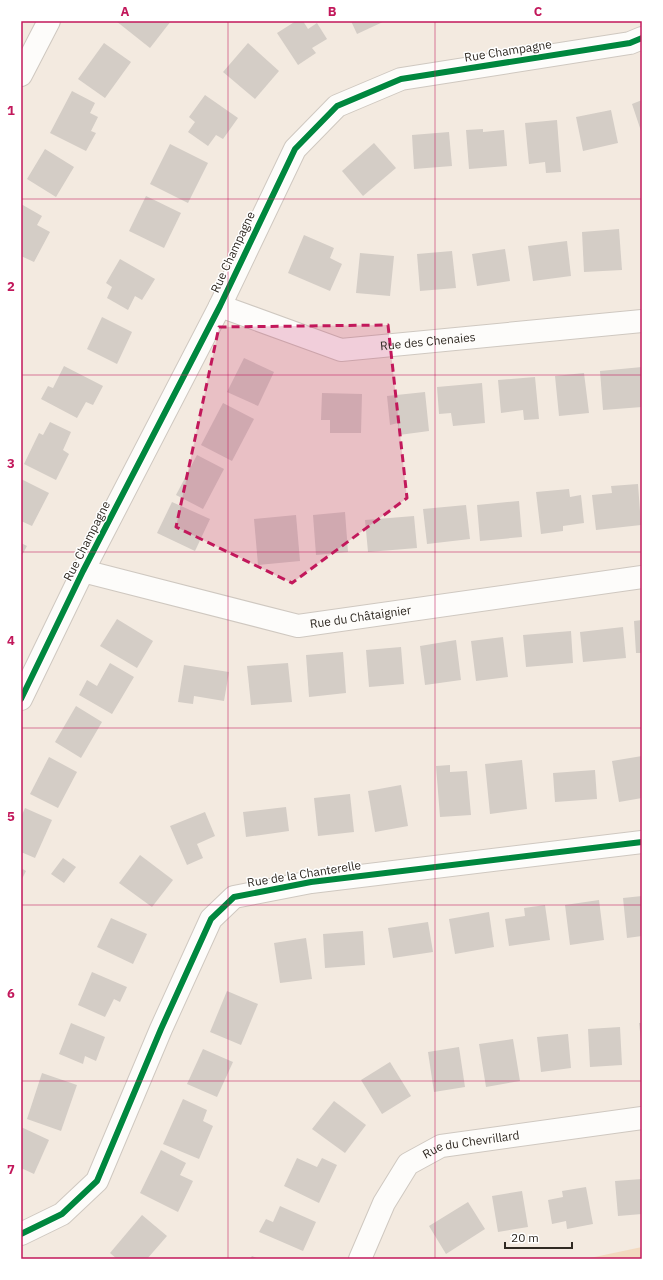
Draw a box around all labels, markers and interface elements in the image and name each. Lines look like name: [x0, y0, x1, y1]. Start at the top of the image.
text: A: [121, 3, 130, 20]
text: B: [328, 3, 337, 20]
text: C: [534, 3, 543, 20]
street label: Rue Champagne: [463, 36, 553, 65]
text: 1: [7, 102, 15, 119]
street label: Rue Champagne: [207, 208, 258, 295]
text: 2: [7, 278, 15, 295]
street label: Rue des Chenaies: [379, 329, 476, 353]
text: 3: [7, 455, 15, 472]
street label: Rue Champagne: [60, 498, 113, 583]
street label: Rue du Châtaignier: [309, 602, 413, 631]
text: 4: [7, 632, 15, 649]
text: 5: [7, 808, 15, 825]
street label: Rue de la Chanterelle: [246, 857, 362, 890]
text: 6: [7, 985, 15, 1002]
street label: Rue du Chevrillard: [420, 1127, 520, 1162]
text: 7: [7, 1161, 15, 1178]
scale bar: [505, 1224, 572, 1250]
text: 20 m: [511, 1230, 539, 1245]

